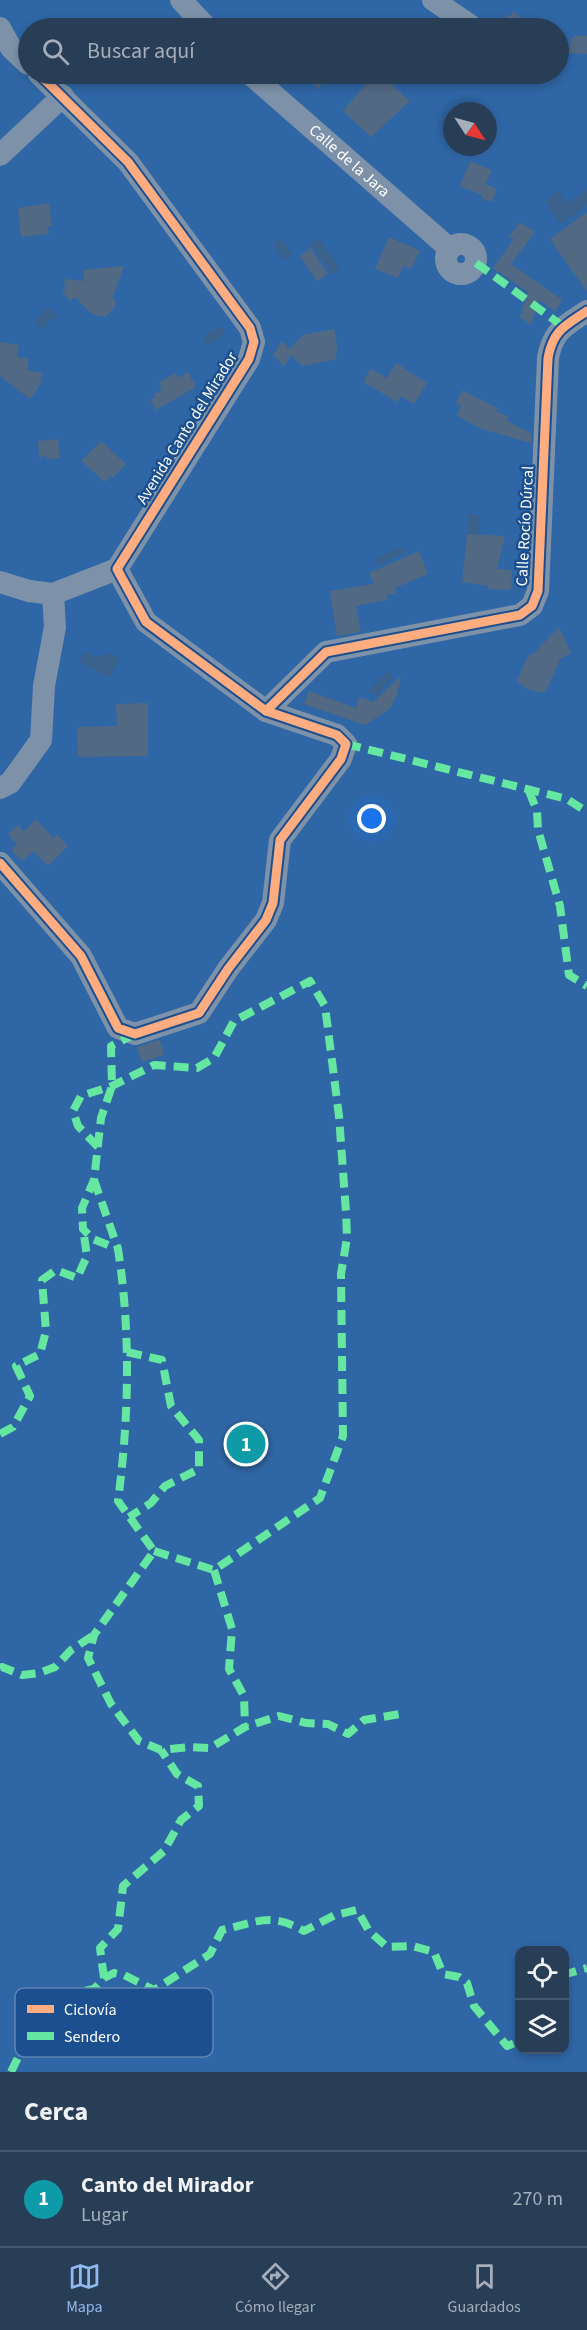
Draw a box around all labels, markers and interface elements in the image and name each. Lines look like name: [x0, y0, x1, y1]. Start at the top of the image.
search box: [18, 18, 569, 84]
icon: search: [39, 35, 72, 68]
text: Buscar aquí: [87, 35, 195, 67]
north arrow: [443, 102, 497, 156]
street label: Calle de la Jara: [304, 119, 395, 202]
street label: Avenida Canto del Mirador: [131, 347, 243, 508]
street label: Calle Rocío Dúrcal: [511, 465, 539, 587]
your location: [357, 804, 386, 833]
pin: 1: [226, 1422, 266, 1466]
map controls: [515, 1946, 569, 2054]
button: locate: [515, 1946, 569, 2000]
legend: [15, 1988, 213, 2057]
text: Ciclovía: [64, 1999, 117, 2021]
button: layers: [515, 2000, 569, 2054]
text: Sendero: [64, 2026, 120, 2048]
text: Cerca: [24, 2093, 88, 2130]
text: Canto del Mirador: [81, 2169, 253, 2201]
text: 1: [38, 2185, 49, 2213]
text: 270 m: [513, 2185, 563, 2213]
text: Lugar: [81, 2201, 128, 2229]
tab: Mapa: [66, 2260, 103, 2318]
tab: Cómo llegar: [235, 2260, 315, 2318]
tab: Guardados: [448, 2260, 521, 2318]

